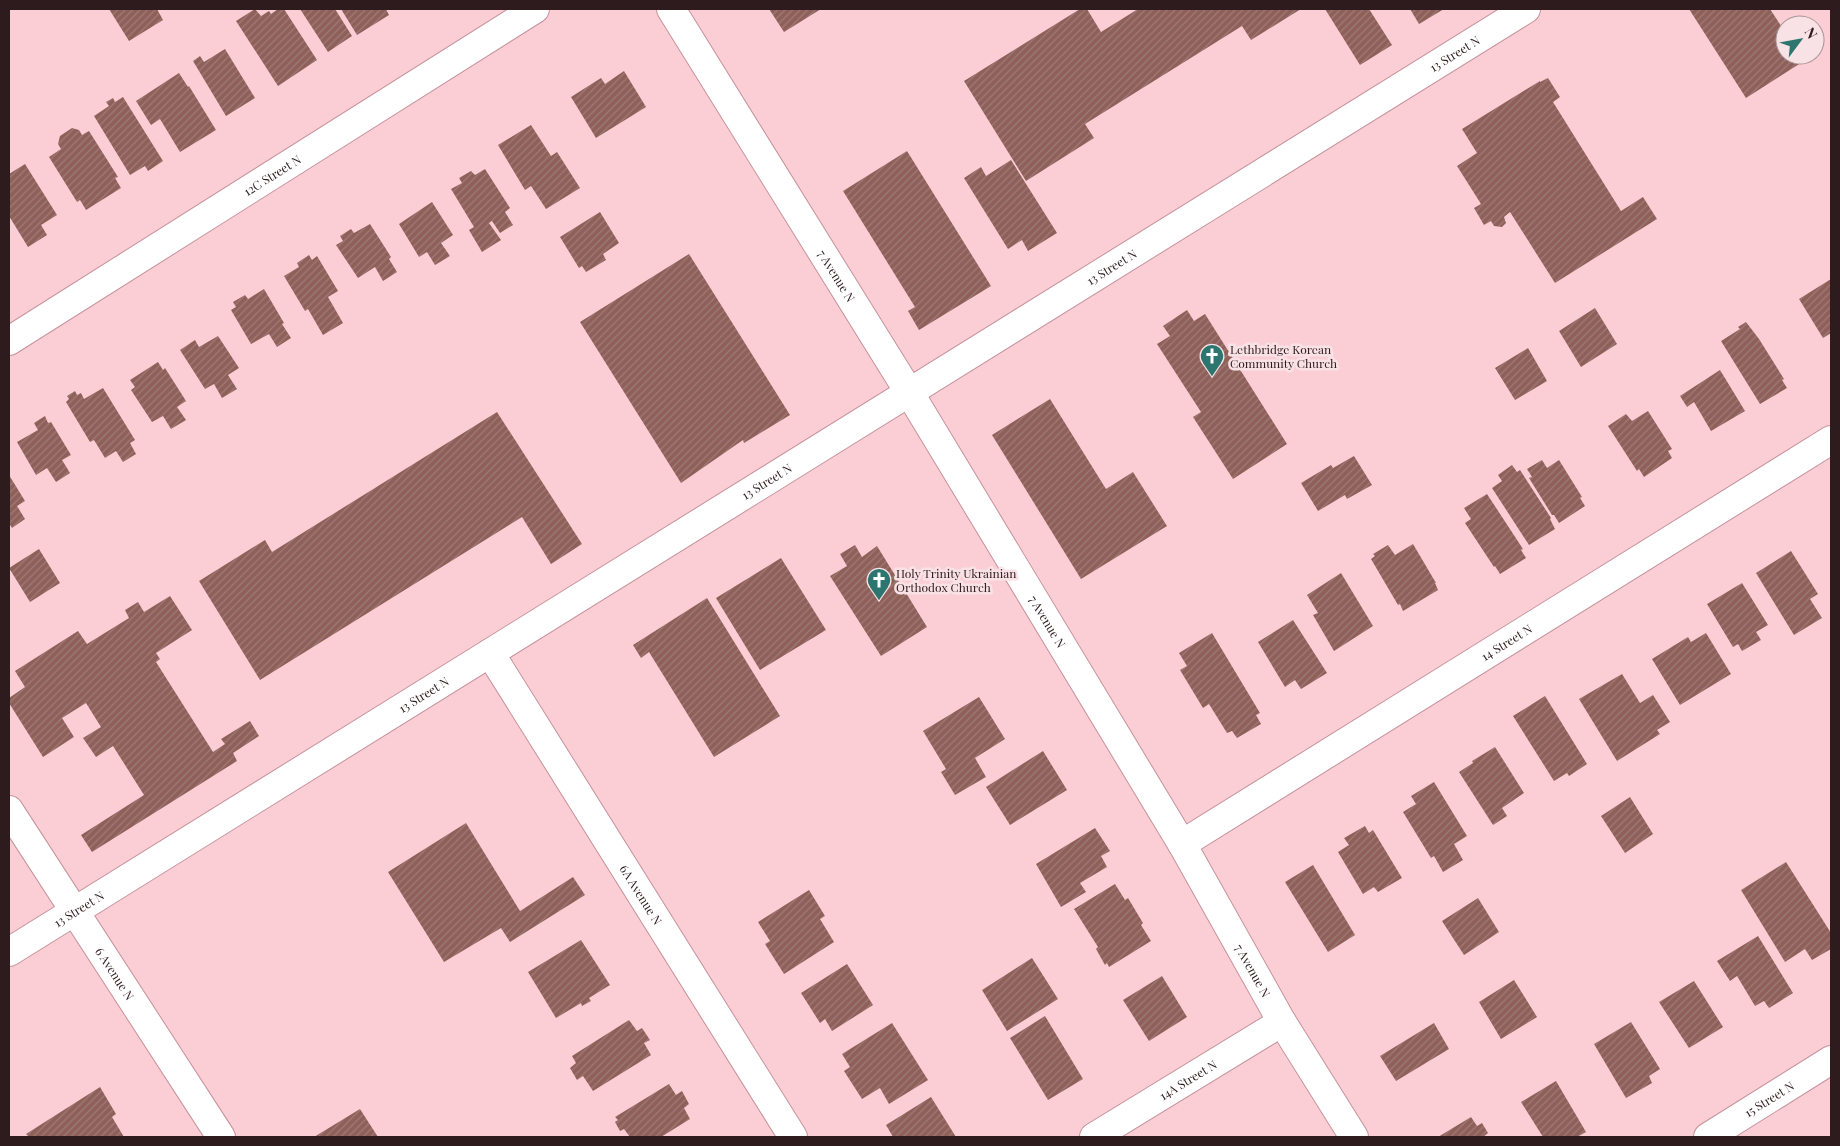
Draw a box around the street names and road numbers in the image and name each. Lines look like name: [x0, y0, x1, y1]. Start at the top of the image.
street label: 13 Street N: [1426, 32, 1483, 75]
street label: 12C Street N: [240, 151, 304, 199]
street label: 13 Street N: [1083, 245, 1140, 288]
street label: 7 Avenue N: [815, 247, 859, 305]
street label: 13 Street N: [738, 459, 795, 503]
street label: 7 Avenue N: [1026, 592, 1070, 651]
street label: 14 Street N: [1478, 620, 1535, 664]
street label: 13 Street N: [395, 672, 452, 716]
street label: 6A Avenue N: [617, 862, 666, 928]
street label: 13 Street N: [51, 887, 107, 930]
street label: 7 Avenue N: [1232, 941, 1275, 1000]
street label: 6 Avenue N: [92, 944, 138, 1004]
street label: 14A Street N: [1156, 1056, 1220, 1103]
street label: 15 Street N: [1741, 1077, 1797, 1120]

